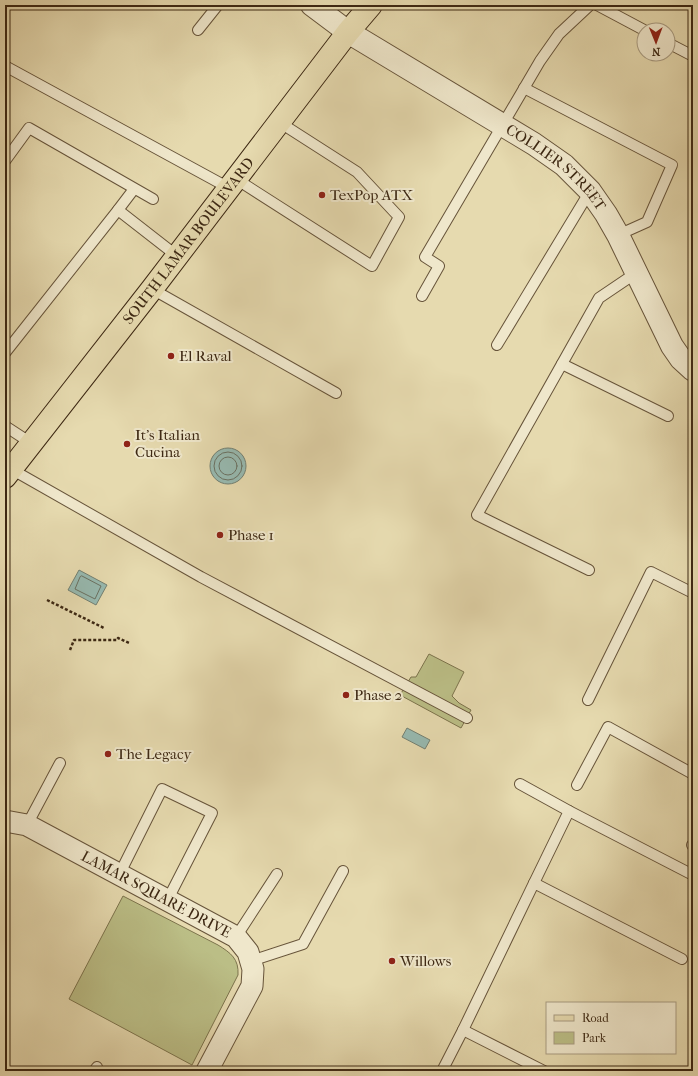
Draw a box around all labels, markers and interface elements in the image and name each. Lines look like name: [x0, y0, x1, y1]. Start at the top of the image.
north arrow: [636, 22, 676, 62]
text: N: [651, 45, 660, 58]
street label: COLLIER STREET: [503, 120, 610, 215]
street label: SOUTH LAMAR BOULEVARD: [119, 154, 258, 328]
place label: TexPop ATX: [330, 186, 413, 204]
marker: TexPop ATX: [317, 190, 327, 200]
place label: El Raval: [179, 347, 232, 365]
marker: El Raval: [166, 351, 176, 361]
place label: It's Italian Cucina: [135, 426, 200, 461]
marker: It's Italian Cucina: [122, 439, 132, 449]
place label: Phase 1: [228, 526, 274, 544]
marker: Phase 1: [215, 530, 225, 540]
place label: Phase 2: [354, 686, 403, 704]
marker: Phase 2: [341, 690, 351, 700]
place label: The Legacy: [116, 745, 192, 763]
marker: The Legacy: [103, 749, 113, 759]
street label: LAMAR SQUARE DRIVE: [78, 847, 234, 942]
place label: Willows: [399, 952, 452, 970]
marker: Willows: [387, 956, 397, 966]
legend: [546, 1002, 676, 1054]
text: Road: [582, 1011, 609, 1025]
text: Park: [582, 1031, 607, 1045]

